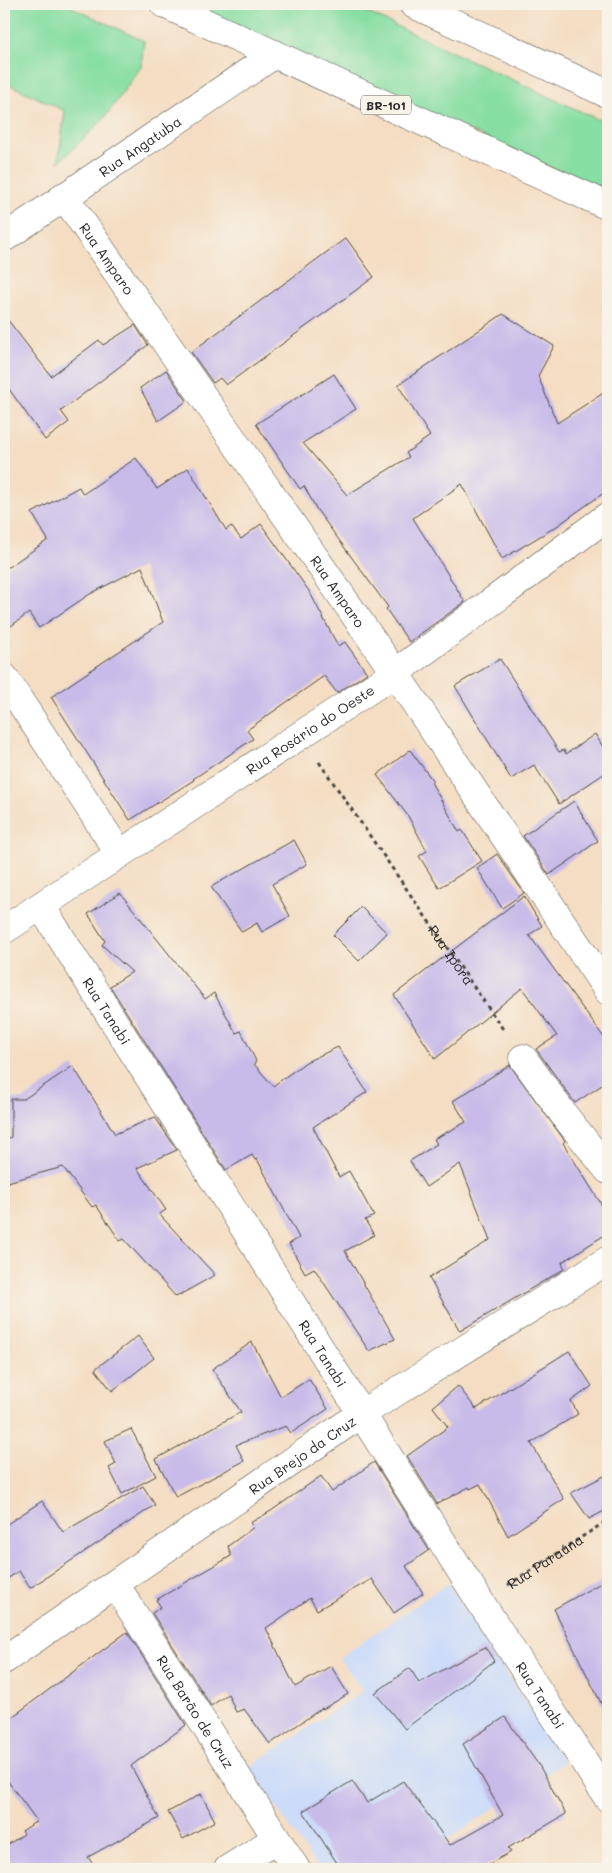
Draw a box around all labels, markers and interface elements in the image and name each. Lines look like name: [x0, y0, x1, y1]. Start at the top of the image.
road number: BR-101: [361, 96, 411, 114]
street label: Rua Angatuba: [95, 111, 185, 181]
street label: Rua Amparo: [76, 219, 139, 298]
street label: Rua Amparo: [307, 551, 370, 631]
street label: Rua Rosário do Oeste: [242, 680, 378, 778]
street label: Rua Ipora: [424, 921, 479, 988]
street label: Rua Tanabi: [79, 974, 136, 1048]
street label: Rua Tanabi: [295, 1316, 352, 1391]
street label: Rua Brejo da Cruz: [245, 1411, 360, 1498]
street label: Rua Paraúna: [503, 1529, 587, 1593]
street label: Rua Barão de Cruz: [153, 1651, 239, 1772]
street label: Rua Tanabi: [512, 1658, 570, 1732]

